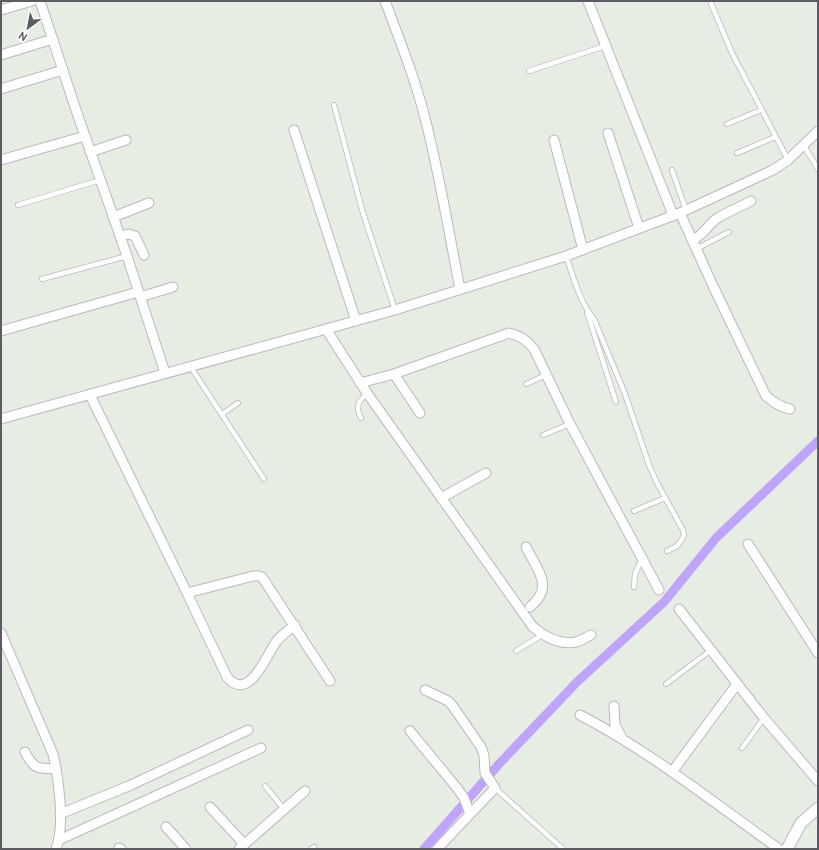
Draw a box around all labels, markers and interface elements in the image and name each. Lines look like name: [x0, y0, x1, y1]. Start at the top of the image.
north arrow: [8, 8, 48, 48]
text: N: [16, 28, 30, 44]

